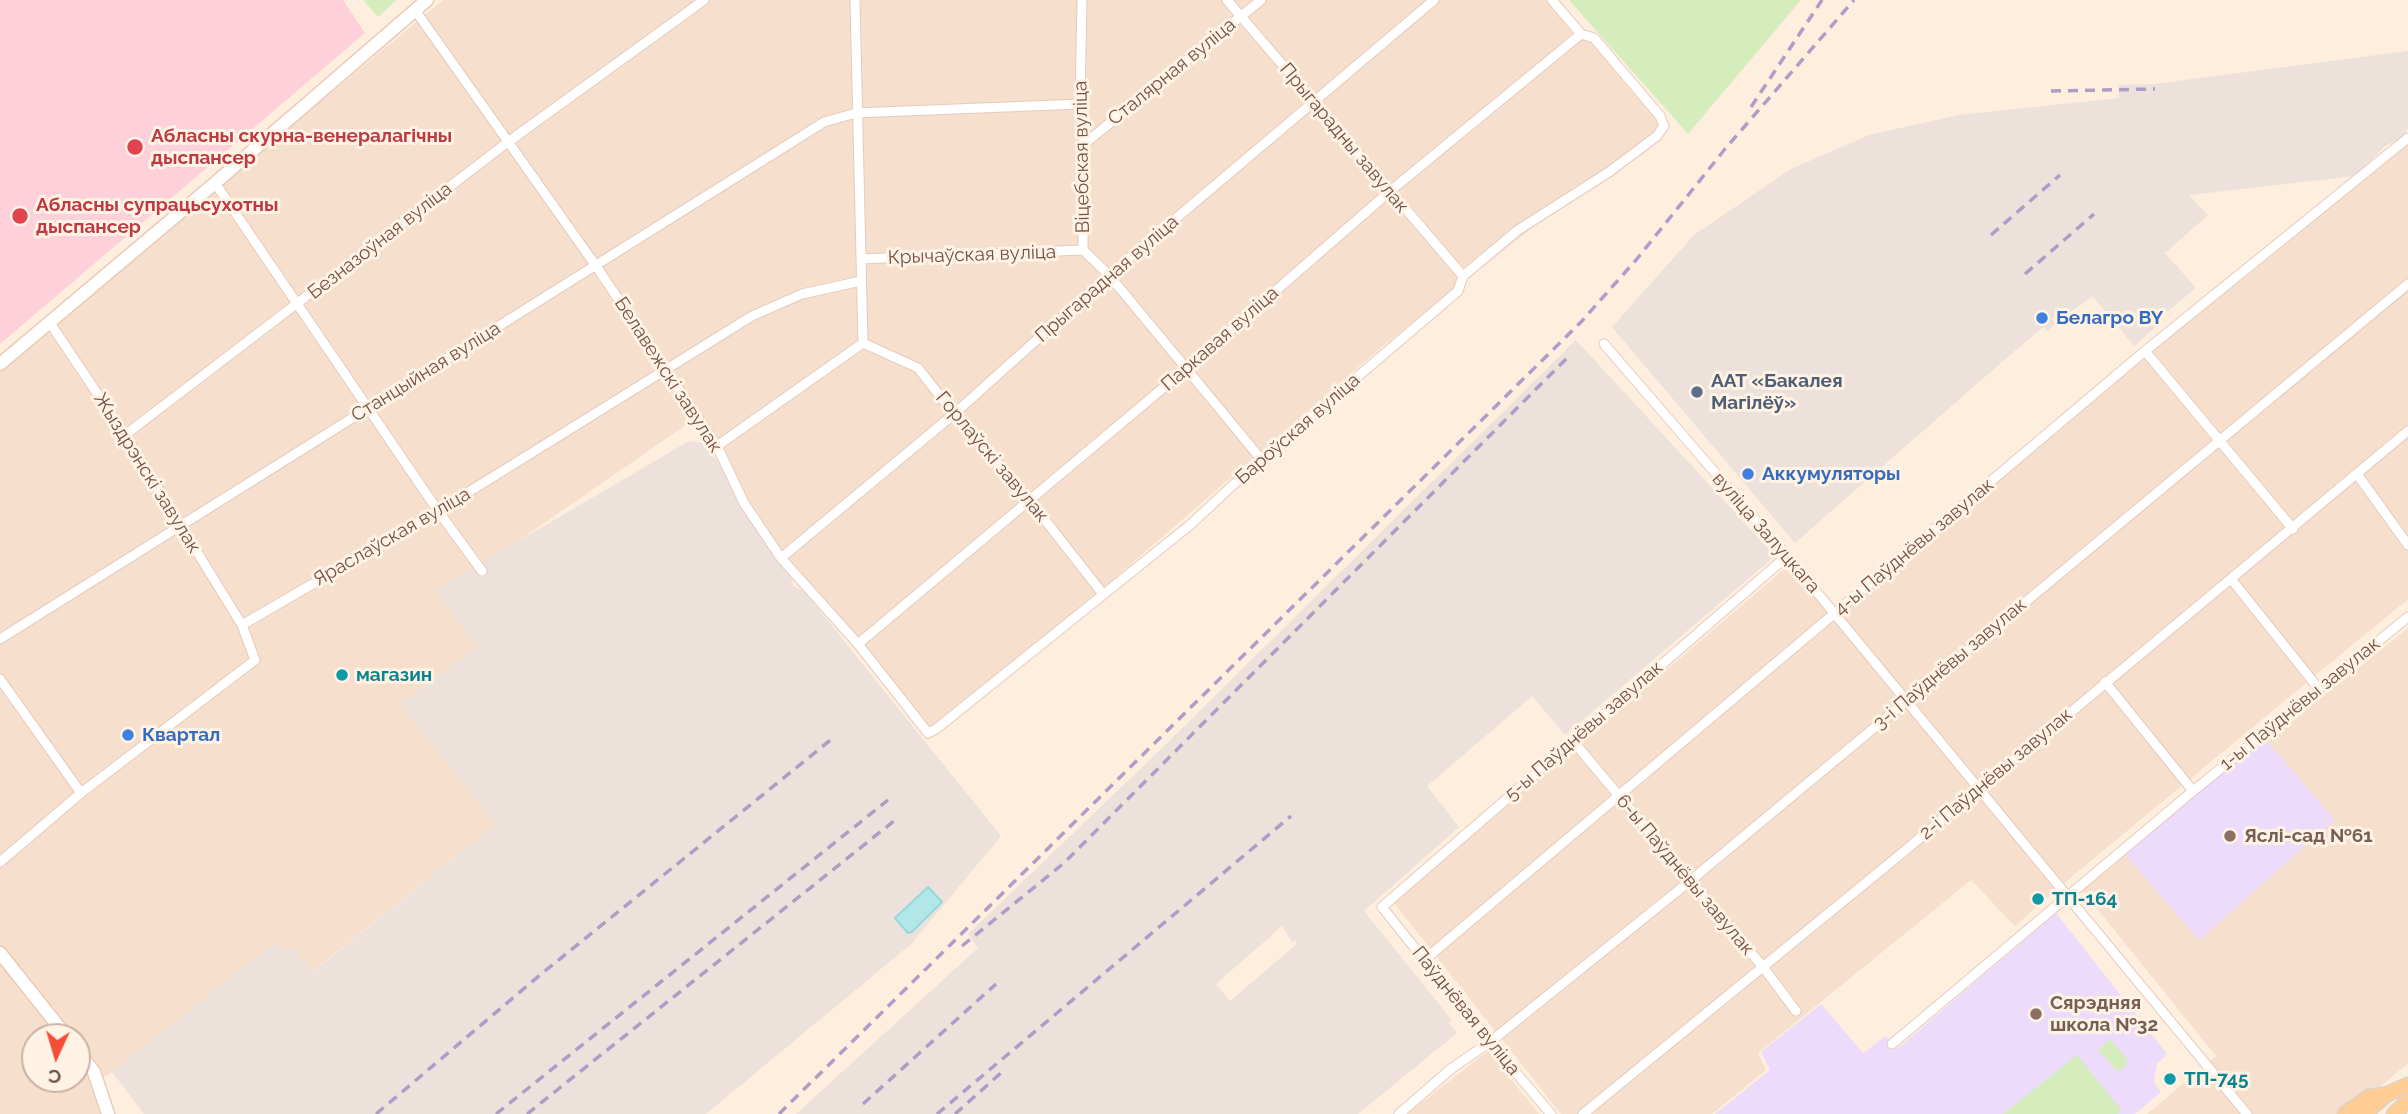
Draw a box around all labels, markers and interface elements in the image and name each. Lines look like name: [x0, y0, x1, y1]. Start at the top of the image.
street label: Сталярная вуліца: [1104, 14, 1240, 130]
street label: Прыгарадны завулак: [1275, 58, 1413, 218]
street label: Віцебская вуліца: [1069, 81, 1095, 233]
place label: Абласны скурна-венералагічны дыспансер: [151, 125, 452, 169]
marker: Абласны скурна-венералагічны дыспансер: [125, 137, 145, 157]
street label: Безназоўная вуліца: [303, 178, 457, 304]
place label: Абласны супрацьсухотны дыспансер: [36, 194, 278, 238]
marker: Абласны супрацьсухотны дыспансер: [10, 206, 30, 226]
street label: Прыгарадная вуліца: [1031, 211, 1183, 347]
street label: Крычаўская вуліца: [887, 241, 1057, 269]
street label: Паркавая вуліца: [1157, 282, 1283, 396]
street label: Белавежскі завулак: [609, 293, 727, 457]
place label: Белагро BY: [2056, 307, 2163, 329]
marker: Белагро BY: [2034, 310, 2050, 326]
street label: Станцыйная вуліца: [347, 317, 505, 427]
street label: Бароўская вуліца: [1231, 369, 1365, 489]
place label: ААТ «Бакалея Магілёў»: [1711, 370, 1843, 414]
marker: ААТ «Бакалея Магілёў»: [1689, 384, 1705, 400]
street label: Горлаўскі завулак: [931, 387, 1053, 527]
street label: Жыздрэнскі завулак: [88, 389, 206, 557]
place label: Аккумуляторы: [1762, 463, 1901, 485]
marker: Аккумуляторы: [1740, 466, 1756, 482]
street label: вуліца Залуцкага: [1707, 468, 1825, 598]
street label: 4-ы Паўднёвы завулак: [1829, 473, 1999, 621]
street label: Яраслаўская вуліца: [309, 483, 475, 591]
street label: 3-і Паўднёвы завулак: [1869, 593, 2031, 735]
street label: 1-ы Паўднёвы завулак: [2215, 632, 2385, 776]
street label: 5-ы Паўднёвы завулак: [1500, 656, 1668, 806]
place label: магазин: [356, 664, 432, 686]
marker: магазин: [334, 667, 350, 683]
street label: 2-і Паўднёвы завулак: [1915, 703, 2077, 845]
place label: Квартал: [142, 724, 220, 746]
marker: Квартал: [120, 727, 136, 743]
street label: 6-ы Паўднёвы завулак: [1611, 790, 1759, 960]
place label: Яслі-сад №61: [2244, 825, 2373, 847]
marker: Яслі-сад №61: [2222, 828, 2238, 844]
place label: ТП-164: [2052, 888, 2117, 910]
marker: ТП-164: [2030, 891, 2046, 907]
street label: Паўднёвая вуліца: [1407, 942, 1525, 1080]
place label: Сярэдняя школа №32: [2050, 992, 2158, 1036]
marker: Сярэдняя школа №32: [2028, 1006, 2044, 1022]
north arrow: [21, 1023, 91, 1093]
text: С: [47, 1066, 62, 1088]
place label: ТП-745: [2184, 1068, 2248, 1090]
marker: ТП-745: [2162, 1071, 2178, 1087]

